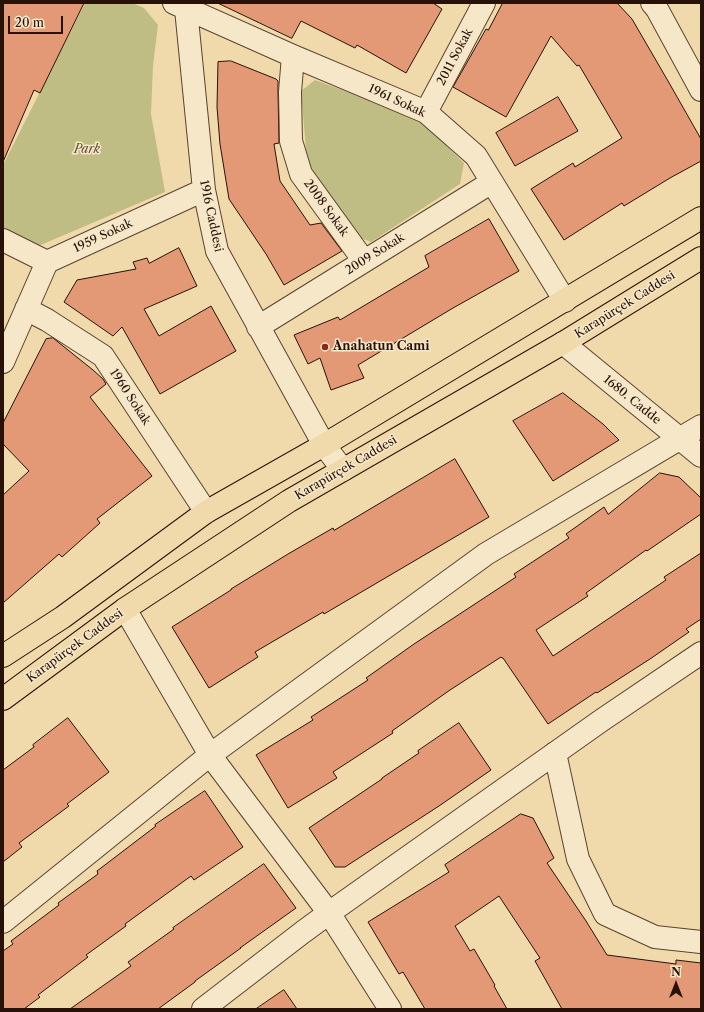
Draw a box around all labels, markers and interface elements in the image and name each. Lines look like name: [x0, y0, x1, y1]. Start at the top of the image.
scale bar: [10, 8, 65, 34]
text: 20 m: [15, 15, 44, 30]
street label: 2011 Sokak: [434, 26, 476, 88]
street label: 1961 Sokak: [366, 81, 428, 121]
park label: Park: [74, 143, 100, 157]
street label: 2008 Sokak: [301, 177, 351, 239]
street label: 1916 Caddesi: [196, 179, 226, 253]
street label: 1959 Sokak: [71, 216, 135, 256]
street label: 2009 Sokak: [343, 230, 407, 278]
street label: Karapürçek Caddesi: [572, 268, 678, 342]
place label: Anahatun Cami: [333, 340, 429, 354]
marker: Anahatun Cami: [320, 342, 330, 352]
street label: 1960 Sokak: [106, 366, 154, 428]
street label: 1680. Cadde: [600, 372, 664, 428]
street label: Karapürçek Caddesi: [292, 433, 400, 503]
street label: Karapürçek Caddesi: [24, 606, 126, 686]
north arrow: [656, 964, 696, 1004]
text: N: [671, 965, 681, 979]

